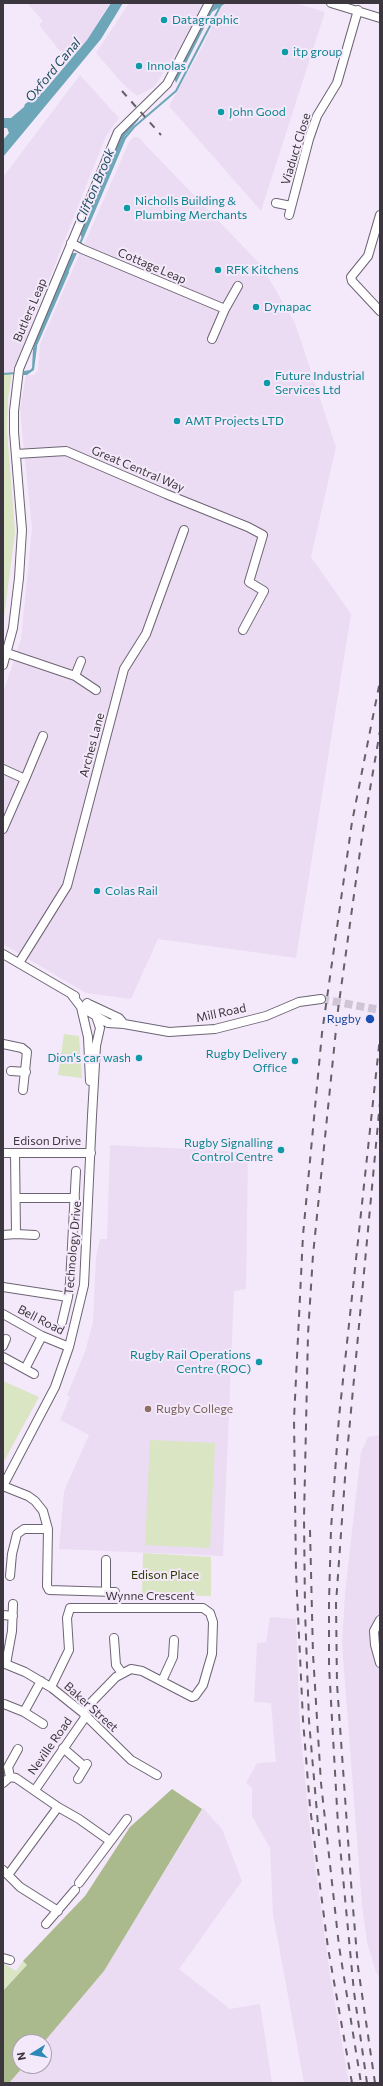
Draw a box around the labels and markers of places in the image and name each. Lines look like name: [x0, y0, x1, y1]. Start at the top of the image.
place label: Datagraphic: [172, 13, 239, 27]
marker: Datagraphic: [159, 15, 169, 25]
place label: itp group: [293, 45, 342, 59]
marker: itp group: [280, 47, 290, 57]
place label: Innolas: [147, 59, 186, 73]
marker: Innolas: [134, 61, 144, 71]
place label: John Good: [229, 105, 286, 119]
marker: John Good: [216, 107, 226, 117]
place label: Nicholls Building & Plumbing Merchants: [135, 194, 247, 222]
marker: Nicholls Building & Plumbing Merchants: [122, 203, 132, 213]
place label: RFK Kitchens: [226, 263, 299, 277]
marker: RFK Kitchens: [213, 265, 223, 275]
place label: Dynapac: [264, 300, 312, 314]
marker: Dynapac: [251, 302, 261, 312]
place label: Future Industrial Services Ltd: [275, 369, 365, 397]
marker: Future Industrial Services Ltd: [262, 378, 272, 388]
place label: AMT Projects LTD: [185, 414, 284, 428]
marker: AMT Projects LTD: [172, 416, 182, 426]
place label: Colas Rail: [105, 884, 158, 898]
marker: Colas Rail: [92, 886, 102, 896]
place label: Rugby: [327, 1012, 361, 1026]
marker: Rugby: [364, 1013, 376, 1025]
place label: Rugby Delivery Office: [206, 1047, 287, 1075]
place label: Dion's car wash: [47, 1051, 131, 1065]
marker: Dion's car wash: [134, 1053, 144, 1063]
marker: Rugby Delivery Office: [290, 1056, 300, 1066]
place label: Rugby Signalling Control Centre: [184, 1136, 273, 1164]
marker: Rugby Signalling Control Centre: [276, 1145, 286, 1155]
place label: Rugby Rail Operations Centre (ROC): [130, 1348, 251, 1376]
marker: Rugby Rail Operations Centre (ROC): [254, 1357, 264, 1367]
place label: Rugby College: [156, 1402, 233, 1416]
marker: Rugby College: [143, 1404, 153, 1414]

